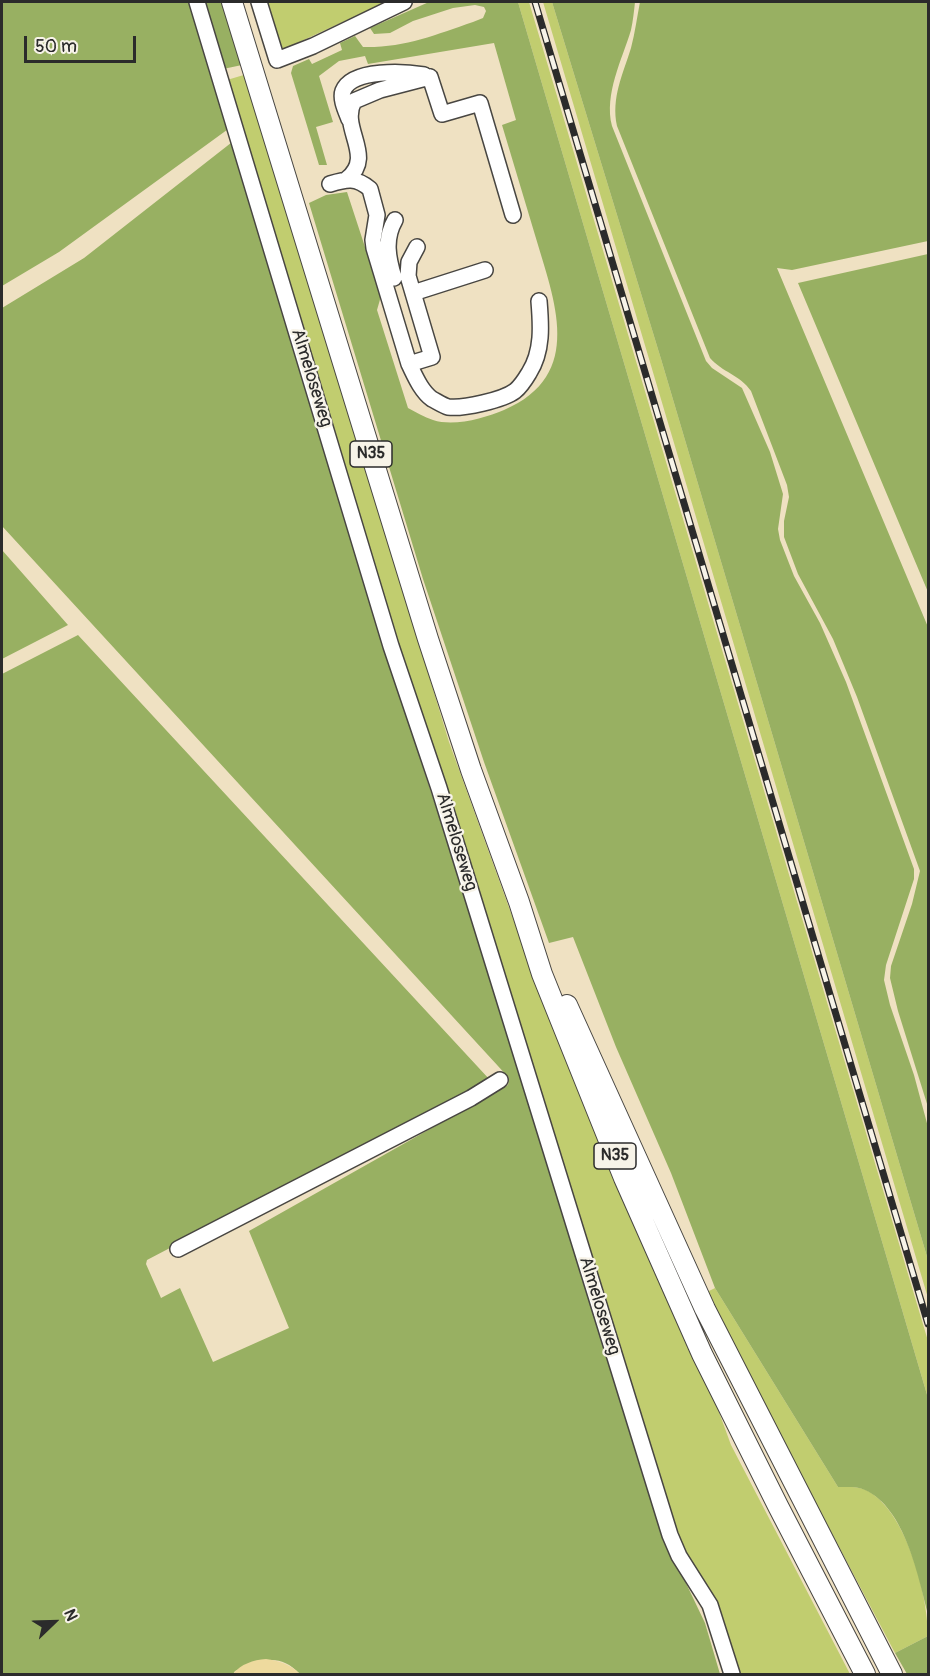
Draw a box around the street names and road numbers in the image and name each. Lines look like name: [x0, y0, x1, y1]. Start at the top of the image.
street label: Almeloseweg: [286, 326, 336, 430]
road number: N35: [350, 441, 392, 467]
street label: Almeloseweg: [431, 790, 481, 894]
road number: N35: [594, 1143, 636, 1169]
street label: Almeloseweg: [574, 1254, 624, 1358]

